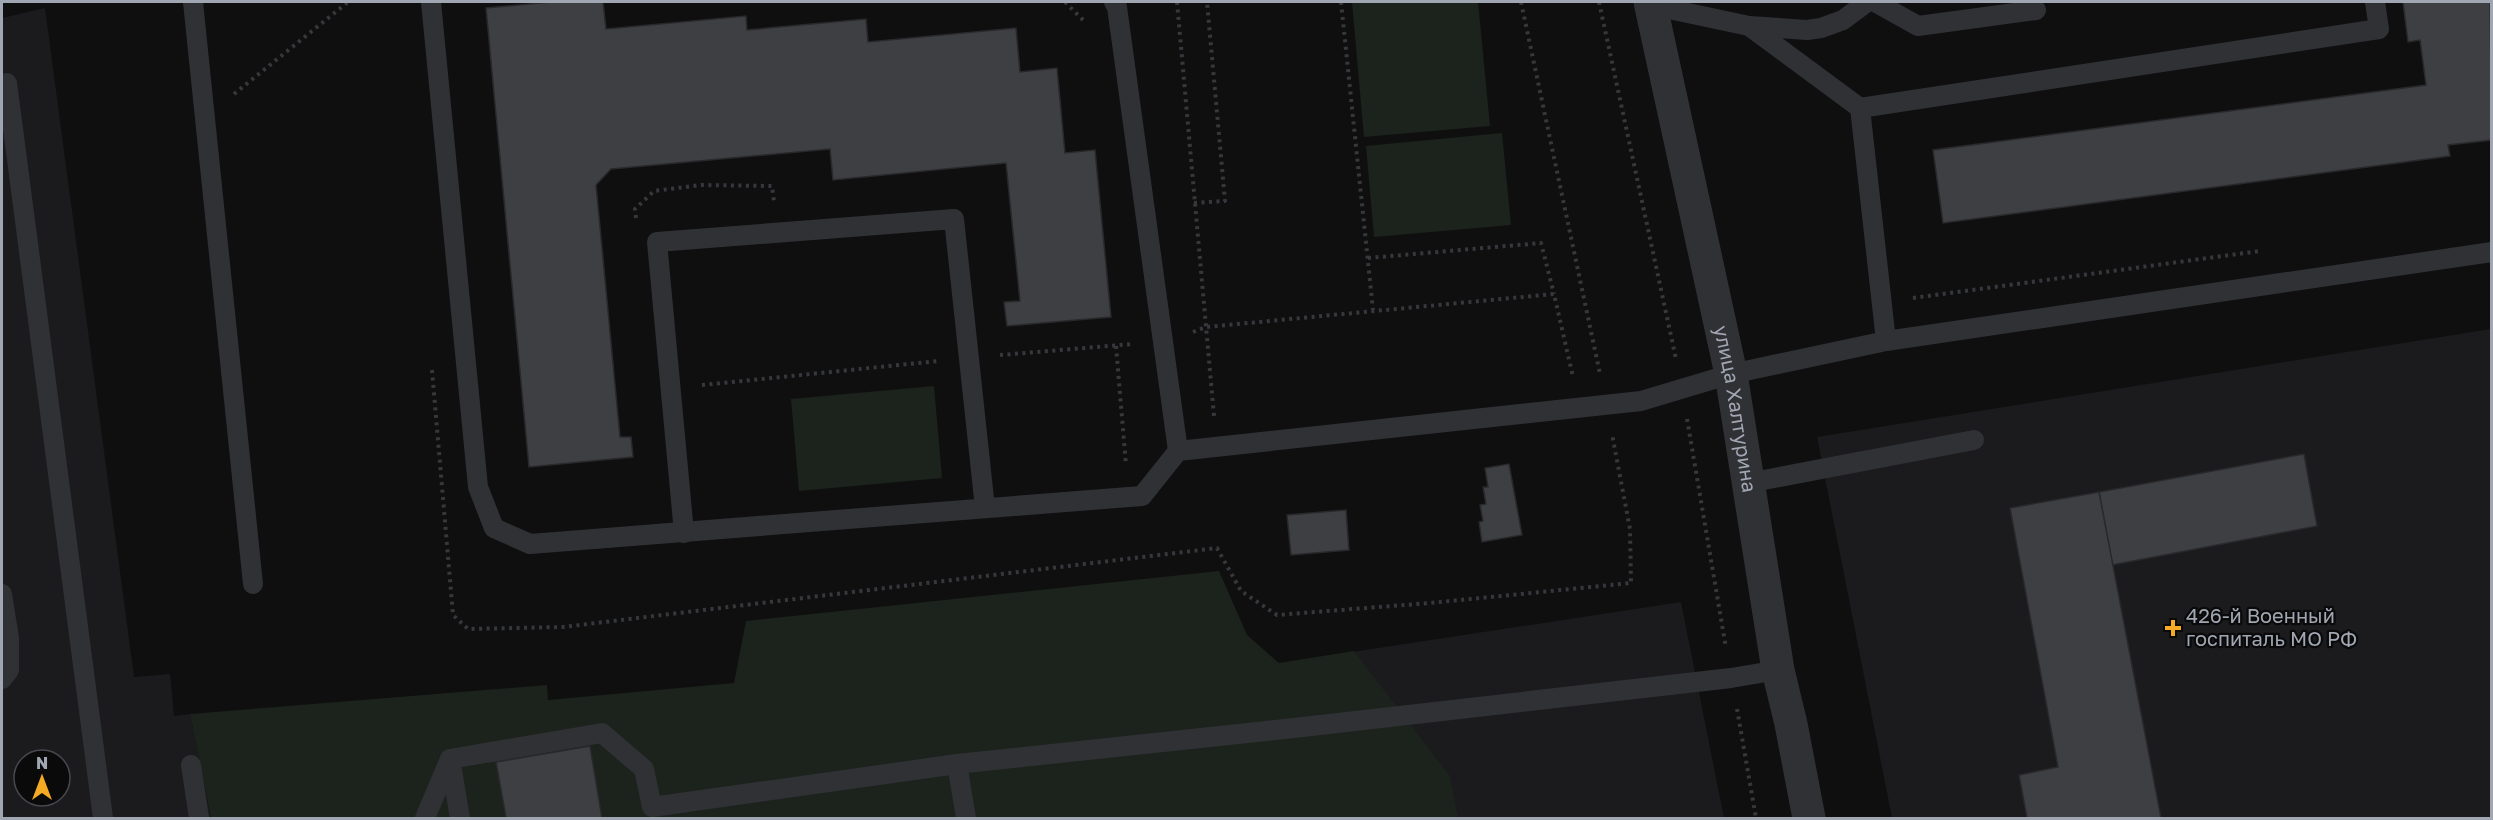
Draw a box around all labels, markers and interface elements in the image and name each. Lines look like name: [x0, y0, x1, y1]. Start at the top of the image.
street label: улица Халтурина: [1710, 323, 1763, 494]
place label: 426-й Военный госпиталь МО РФ: [2186, 603, 2357, 650]
marker: 426-й Военный госпиталь МО РФ: [2164, 619, 2182, 637]
north arrow: [12, 748, 72, 808]
text: N: [36, 753, 48, 773]

